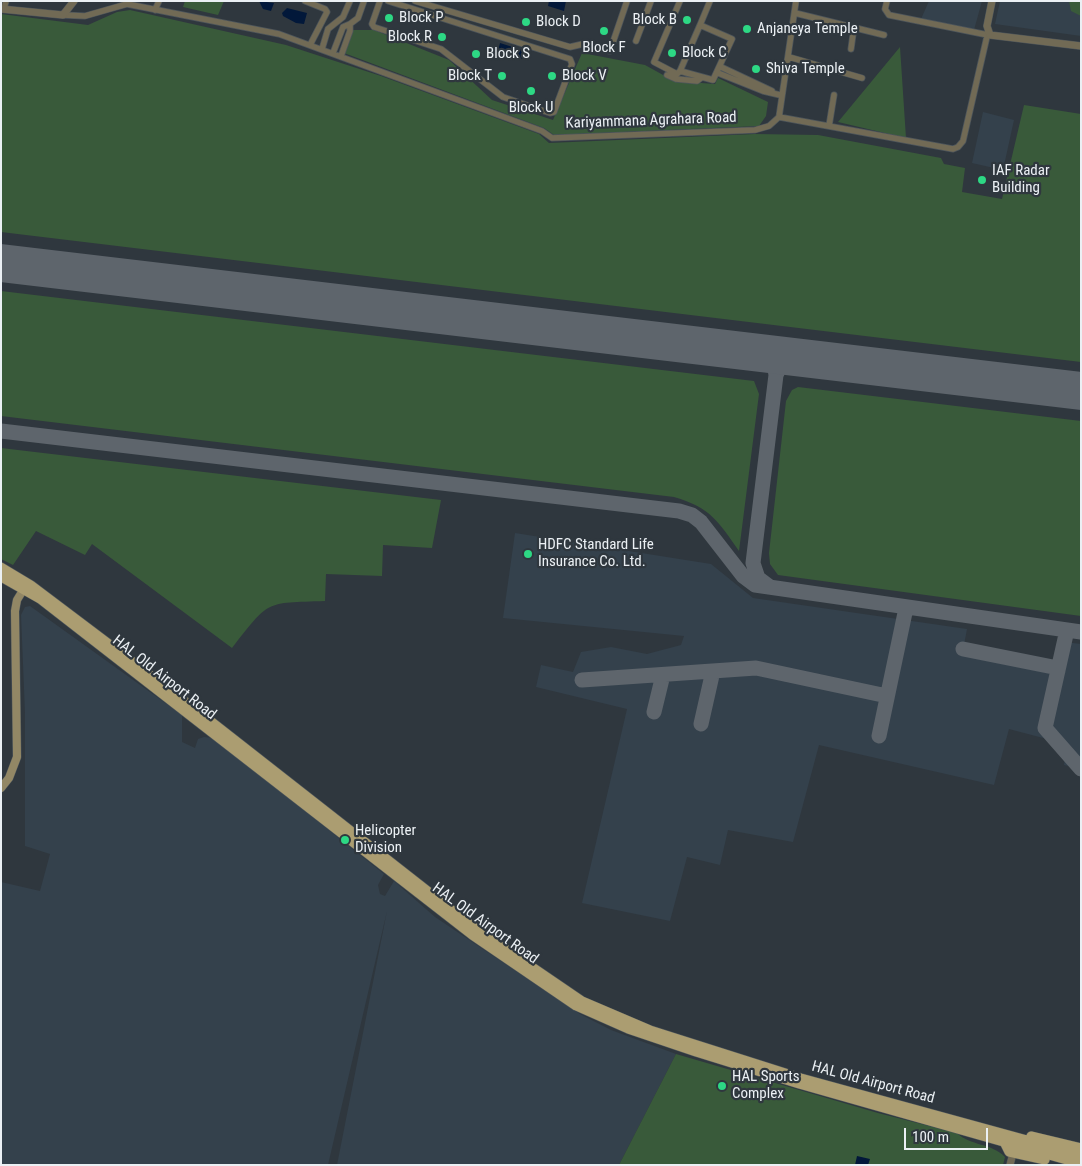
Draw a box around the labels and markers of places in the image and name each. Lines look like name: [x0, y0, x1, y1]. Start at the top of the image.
place label: Block P: [399, 9, 444, 27]
place label: Block B: [633, 11, 677, 29]
marker: Block P: [383, 12, 395, 24]
place label: Block D: [536, 13, 581, 31]
marker: Block B: [681, 14, 693, 26]
marker: Block D: [520, 16, 532, 28]
place label: Anjaneya Temple: [757, 20, 858, 38]
marker: Anjaneya Temple: [741, 23, 753, 35]
marker: Block F: [598, 25, 610, 37]
place label: Block R: [388, 28, 432, 46]
marker: Block R: [436, 31, 448, 43]
place label: Block F: [582, 39, 626, 57]
place label: Block C: [682, 44, 727, 62]
place label: Block S: [486, 45, 530, 63]
marker: Block C: [666, 47, 678, 59]
marker: Block S: [470, 48, 482, 60]
place label: Shiva Temple: [766, 60, 845, 78]
marker: Shiva Temple: [750, 63, 762, 75]
place label: Block T: [448, 67, 492, 85]
place label: Block V: [562, 67, 607, 85]
marker: Block T: [496, 70, 508, 82]
marker: Block V: [546, 70, 558, 82]
marker: Block U: [525, 85, 537, 97]
place label: Block U: [509, 99, 553, 117]
place label: IAF Radar Building: [992, 162, 1050, 197]
marker: IAF Radar Building: [976, 174, 988, 186]
place label: HDFC Standard Life Insurance Co. Ltd.: [538, 536, 654, 571]
marker: HDFC Standard Life Insurance Co. Ltd.: [522, 548, 534, 560]
place label: Helicopter Division: [355, 822, 416, 857]
marker: Helicopter Division: [339, 834, 351, 846]
place label: HAL Sports Complex: [732, 1068, 800, 1103]
marker: HAL Sports Complex: [716, 1080, 728, 1092]

